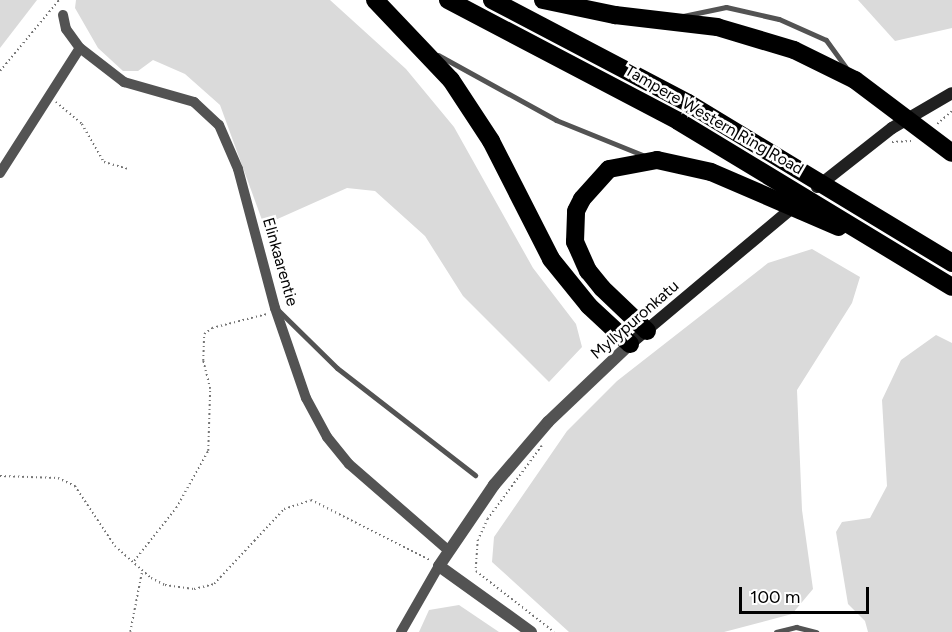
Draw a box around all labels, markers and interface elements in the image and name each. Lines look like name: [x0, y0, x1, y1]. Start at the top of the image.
street label: Tampere Western Ring Road: [621, 61, 807, 179]
street label: Elinkaarentie: [258, 216, 302, 308]
street label: Myllypuronkatu: [587, 277, 683, 363]
scale bar: [742, 575, 872, 613]
text: 100 m: [750, 586, 800, 608]

